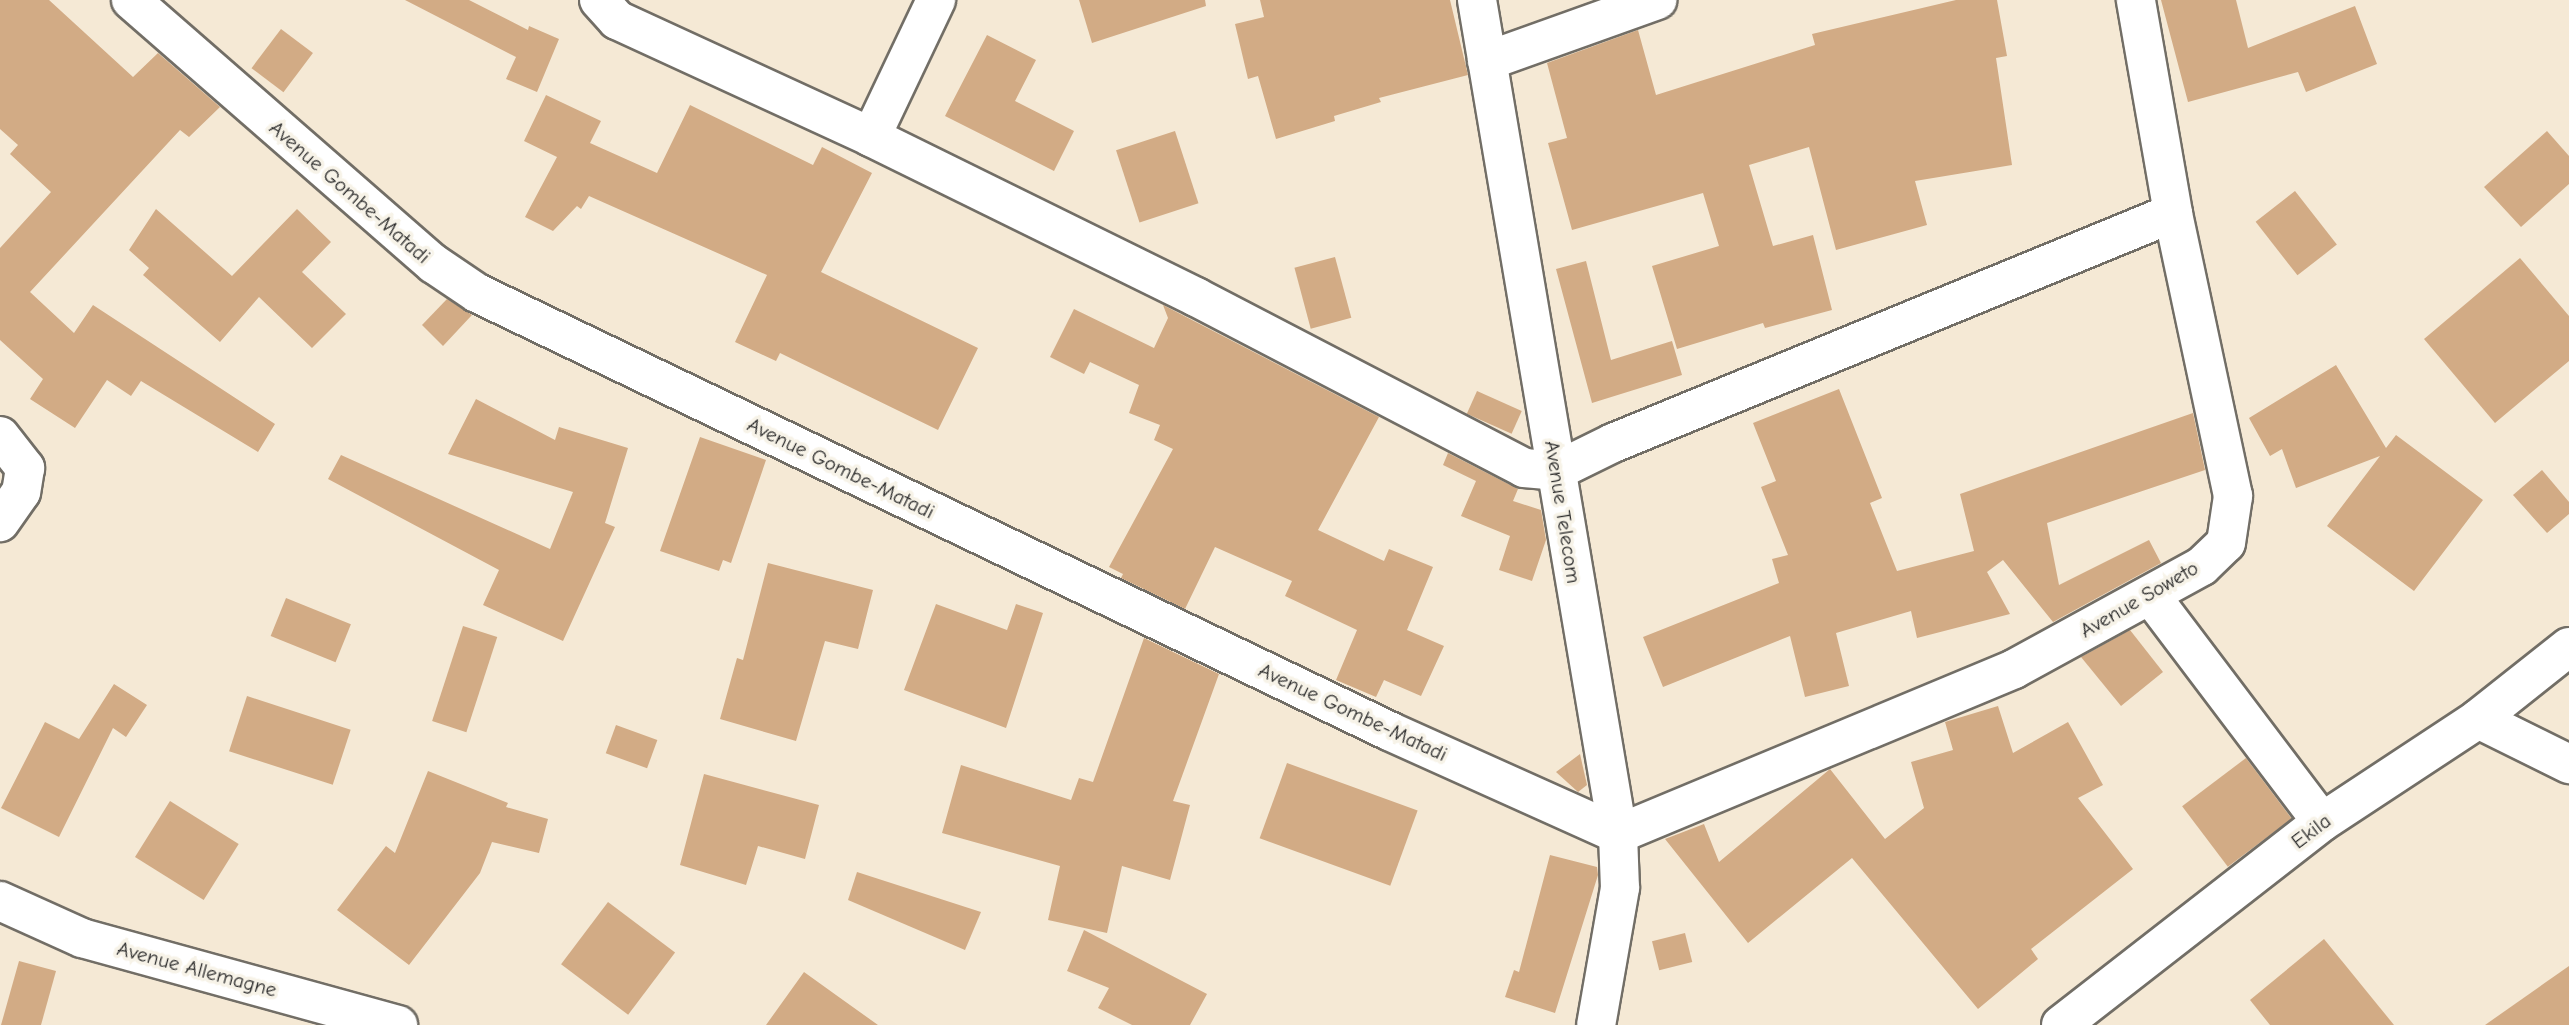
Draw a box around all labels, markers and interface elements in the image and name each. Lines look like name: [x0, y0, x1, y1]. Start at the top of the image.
street label: Avenue Gombe-Matadi: [264, 115, 436, 269]
street label: Avenue Gombe-Matadi: [743, 412, 939, 524]
street label: Avenue Telecom: [1539, 439, 1587, 585]
street label: Avenue Soweto: [2075, 555, 2203, 643]
street label: Avenue Gombe-Matadi: [1255, 657, 1451, 767]
street label: Ekila: [2286, 808, 2336, 854]
street label: Avenue Allemagne: [114, 936, 280, 1002]

